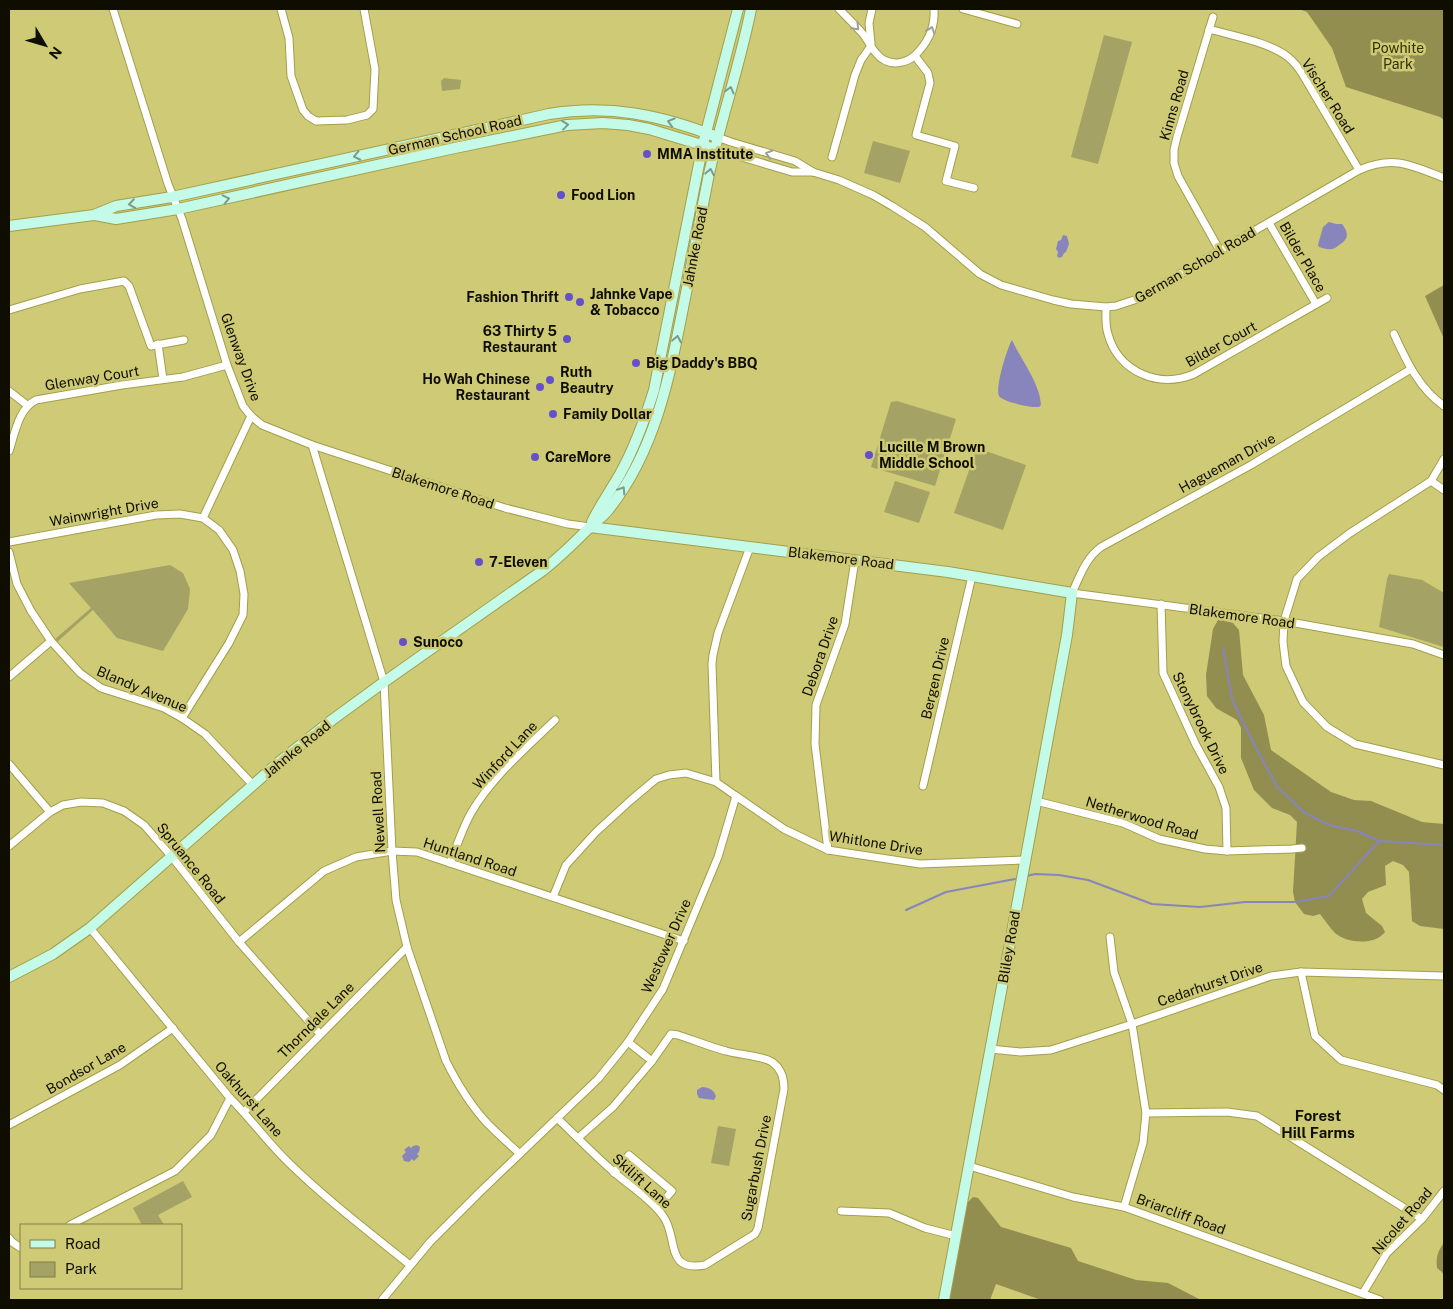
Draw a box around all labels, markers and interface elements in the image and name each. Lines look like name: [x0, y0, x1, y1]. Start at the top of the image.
north arrow: [20, 20, 70, 70]
one-way arrow: [850, 21, 859, 30]
one-way arrow: [925, 26, 935, 34]
park label: Powhite Park: [1372, 40, 1424, 72]
text: N: [46, 44, 65, 62]
street label: Vischer Road: [1299, 55, 1357, 137]
street label: Kinns Road: [1156, 68, 1192, 142]
one-way arrow: [724, 86, 735, 95]
street label: German School Road: [387, 112, 523, 158]
one-way arrow: [667, 118, 675, 128]
one-way arrow: [561, 120, 569, 131]
place label: MMA Institute: [657, 146, 753, 162]
marker: MMA Institute: [641, 148, 653, 160]
one-way arrow: [765, 149, 773, 159]
one-way arrow: [353, 150, 362, 161]
one-way arrow: [704, 168, 714, 177]
place label: Food Lion: [571, 187, 635, 203]
marker: Food Lion: [555, 189, 567, 201]
one-way arrow: [221, 194, 230, 205]
one-way arrow: [128, 198, 137, 208]
street label: Jahnke Road: [679, 206, 711, 288]
street label: Bilder Place: [1276, 219, 1330, 295]
street label: German School Road: [1132, 224, 1258, 306]
place label: Jahnke Vape & Tobacco: [590, 286, 672, 318]
place label: Fashion Thrift: [466, 289, 559, 305]
marker: Fashion Thrift: [563, 291, 575, 303]
marker: Jahnke Vape & Tobacco: [574, 296, 586, 308]
street label: Glenway Drive: [218, 311, 264, 403]
street label: Bilder Court: [1183, 318, 1259, 370]
place label: 63 Thirty 5 Restaurant: [483, 323, 557, 355]
marker: 63 Thirty 5 Restaurant: [561, 333, 573, 345]
one-way arrow: [671, 335, 682, 343]
place label: Big Daddy's BBQ: [646, 355, 758, 371]
marker: Big Daddy's BBQ: [630, 357, 642, 369]
street label: Glenway Court: [44, 363, 140, 393]
place label: Ruth Beautry: [560, 364, 614, 396]
place label: Ho Wah Chinese Restaurant: [422, 371, 530, 403]
marker: Ruth Beautry: [544, 374, 556, 386]
marker: Ho Wah Chinese Restaurant: [534, 381, 546, 393]
place label: Family Dollar: [563, 406, 652, 422]
marker: Family Dollar: [547, 408, 559, 420]
street label: Hagueman Drive: [1176, 430, 1278, 496]
place label: Lucille M Brown Middle School: [879, 439, 985, 471]
place label: CareMore: [545, 449, 611, 465]
marker: Lucille M Brown Middle School: [863, 449, 875, 461]
marker: CareMore: [529, 451, 541, 463]
street label: Blakemore Road: [390, 464, 496, 512]
one-way arrow: [615, 487, 625, 496]
street label: Wainwright Drive: [48, 495, 160, 529]
street label: Blakemore Road: [787, 544, 895, 572]
place label: 7-Eleven: [489, 554, 548, 570]
marker: 7-Eleven: [473, 556, 485, 568]
street label: Blakemore Road: [1188, 601, 1296, 631]
street label: Debora Drive: [799, 614, 841, 698]
place label: Sunoco: [413, 634, 463, 650]
street label: Bergen Drive: [918, 635, 952, 721]
marker: Sunoco: [397, 636, 409, 648]
street label: Blandy Avenue: [94, 663, 190, 715]
street label: Stonybrook Drive: [1169, 669, 1233, 777]
street label: Jahnke Road: [260, 717, 334, 781]
street label: Winford Lane: [470, 718, 541, 792]
street label: Newell Road: [368, 771, 388, 853]
street label: Netherwood Road: [1084, 793, 1200, 843]
street label: Spruance Road: [154, 819, 228, 907]
street label: Whitlone Drive: [828, 828, 924, 858]
street label: Huntland Road: [421, 834, 519, 880]
street label: Westower Drive: [638, 896, 694, 996]
street label: Bliley Road: [995, 910, 1023, 984]
street label: Cedarhurst Drive: [1155, 958, 1265, 1009]
street label: Thorndale Lane: [275, 979, 357, 1061]
street label: Bondsor Lane: [43, 1039, 129, 1097]
street label: Oakhurst Lane: [212, 1058, 286, 1140]
district label: Forest Hill Farms: [1281, 1107, 1355, 1141]
street label: Sugarbush Drive: [738, 1114, 774, 1222]
street label: Skilift Lane: [609, 1150, 675, 1212]
street label: Nicolet Road: [1369, 1184, 1435, 1258]
street label: Briarcliff Road: [1134, 1190, 1228, 1238]
legend: [20, 1224, 182, 1289]
text: Road: [65, 1235, 101, 1252]
text: Park: [65, 1260, 97, 1277]

